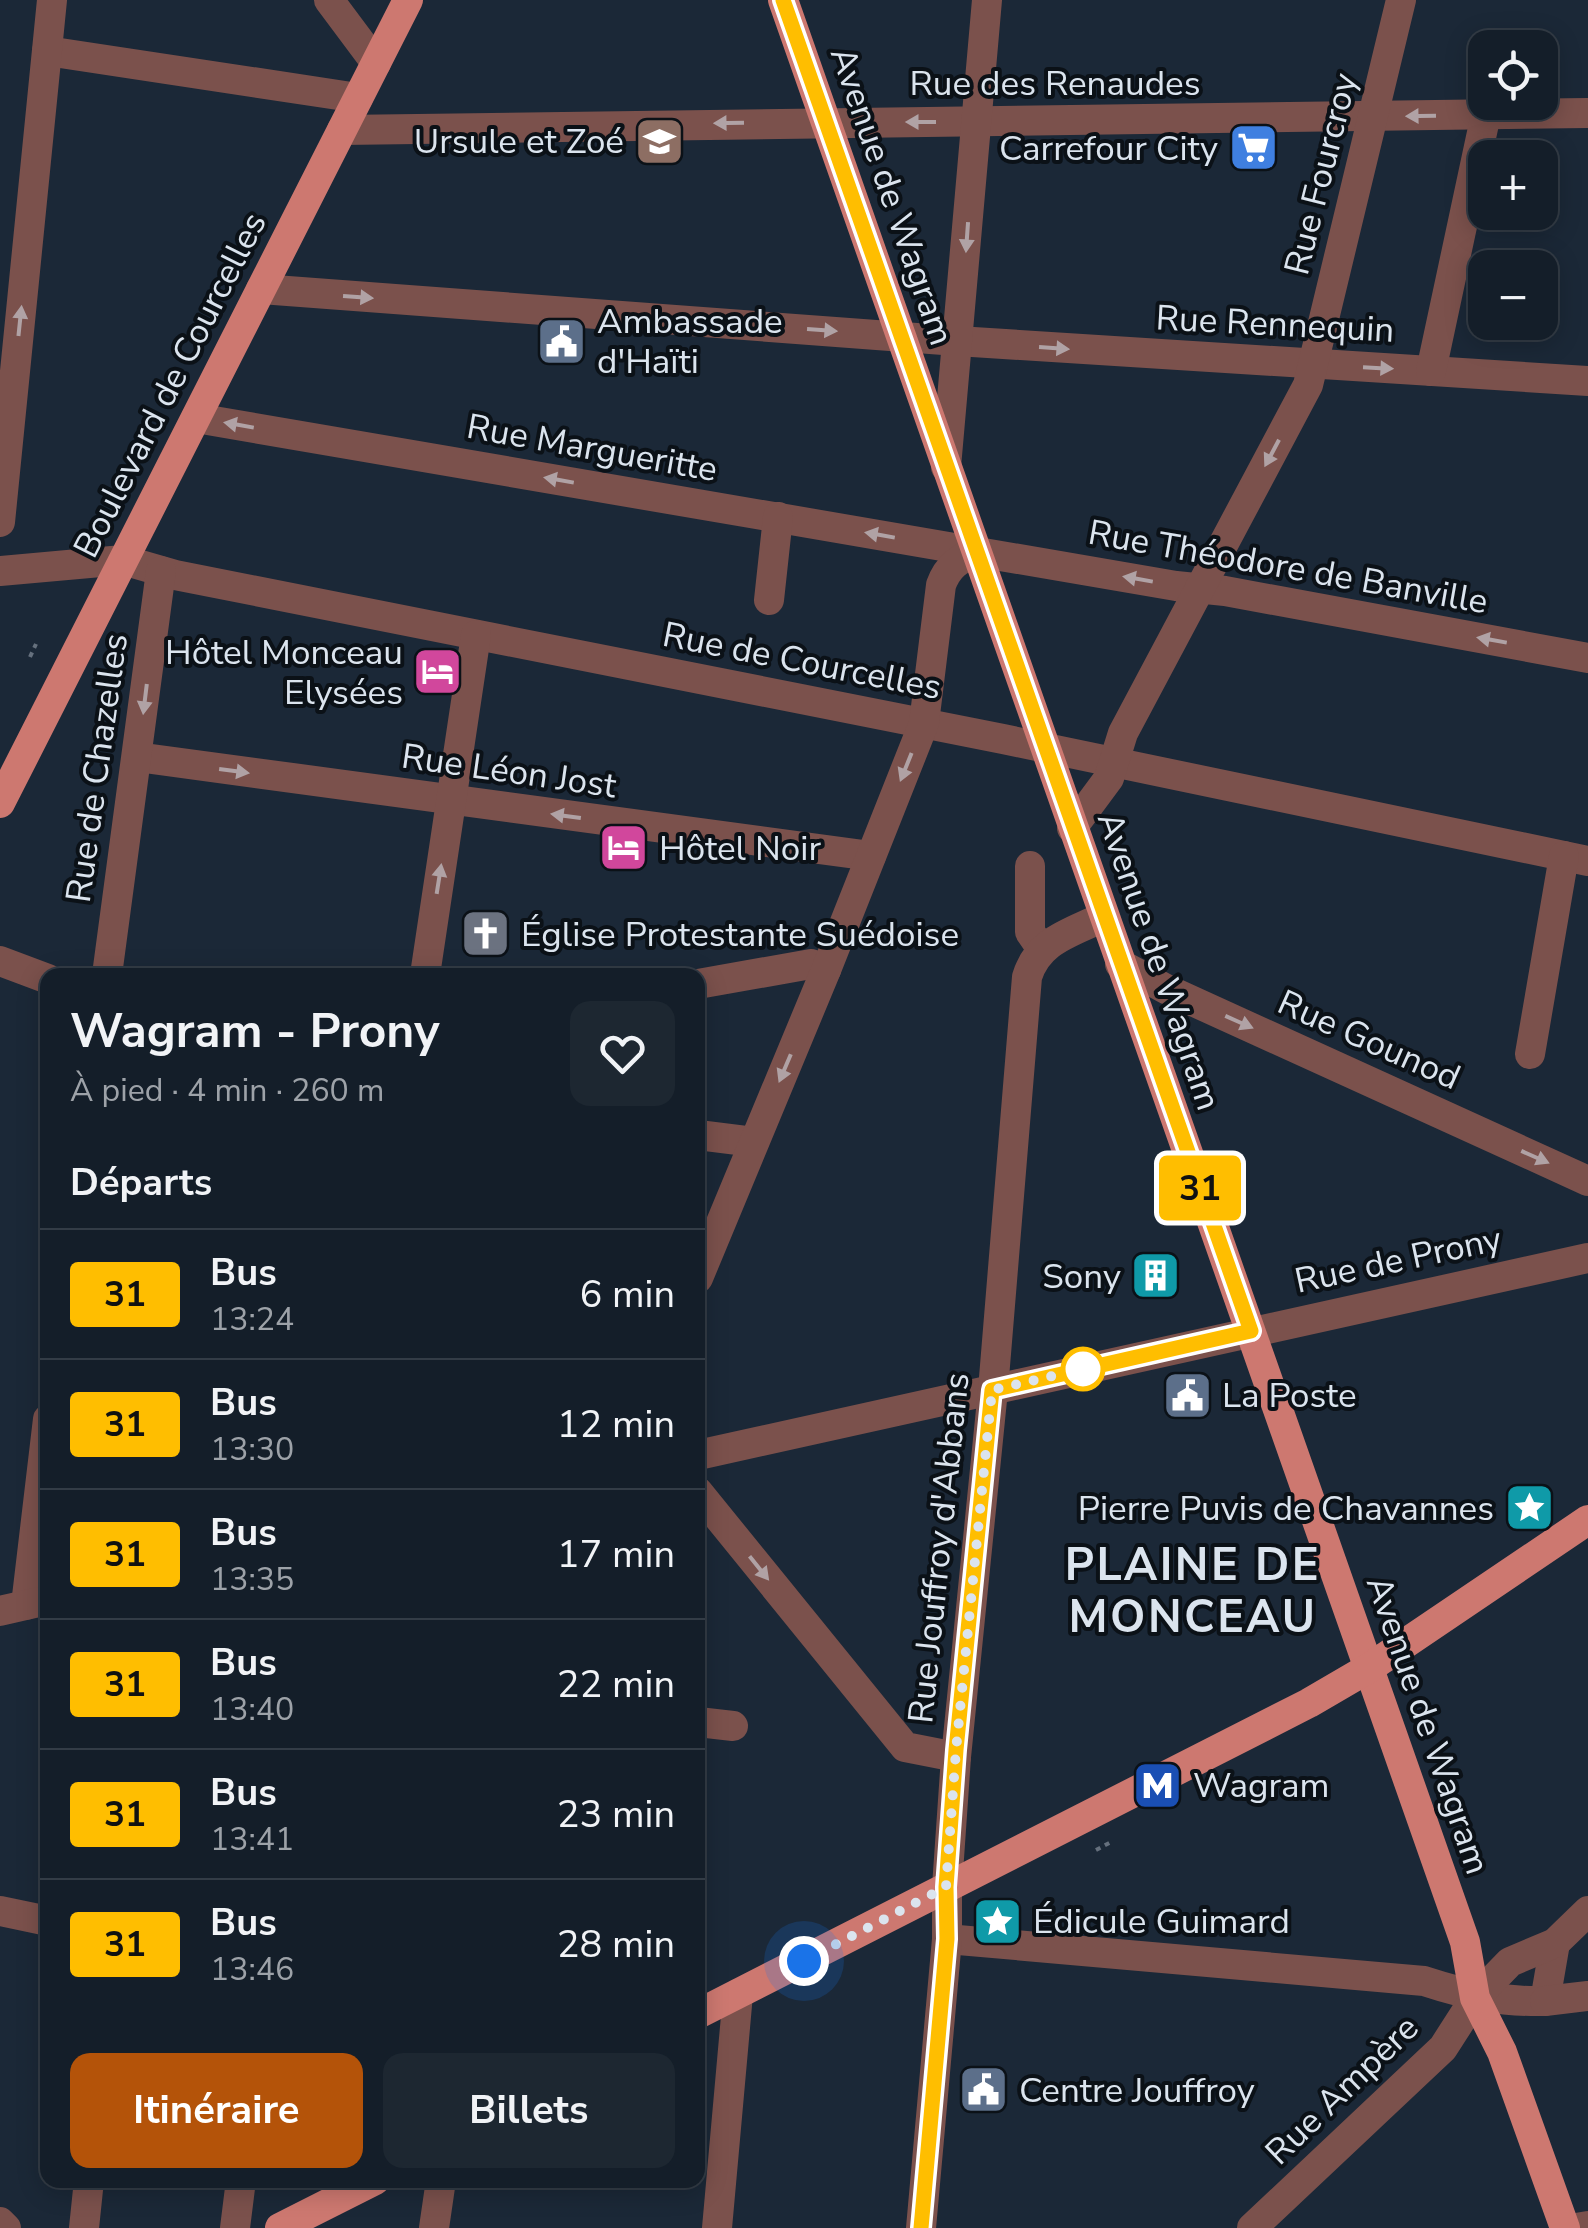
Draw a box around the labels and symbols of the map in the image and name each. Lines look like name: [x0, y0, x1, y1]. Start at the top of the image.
street label: Avenue de Wagram: [819, 41, 965, 351]
street label: Rue des Renaudes: [909, 60, 1201, 107]
street label: Rue Fourcroy: [1273, 68, 1369, 280]
one-way arrow: [1404, 108, 1436, 124]
one-way arrow: [904, 114, 936, 130]
school or university icon: Ursule et Zoé: [633, 115, 685, 167]
one-way arrow: [713, 115, 745, 131]
place label: Ursule et Zoé: [414, 118, 624, 165]
supermarket icon: Carrefour City: [1227, 122, 1279, 174]
place label: Carrefour City: [999, 125, 1218, 172]
street label: Boulevard de Courcelles: [62, 204, 278, 566]
one-way arrow: [959, 221, 975, 253]
one-way arrow: [342, 289, 374, 305]
street label: Rue Rennequin: [1155, 294, 1395, 354]
place label: Ambassade d'Haïti: [597, 298, 783, 385]
one-way arrow: [12, 304, 28, 336]
public building icon: Ambassade d'Haïti: [536, 315, 588, 367]
one-way arrow: [806, 322, 838, 338]
one-way arrow: [1038, 340, 1070, 356]
one-way arrow: [1363, 360, 1395, 376]
street label: Rue Margueritte: [463, 403, 721, 493]
one-way arrow: [223, 417, 254, 432]
one-way arrow: [1264, 438, 1281, 467]
one-way arrow: [543, 472, 575, 487]
street label: Rue Théodore de Banville: [1085, 509, 1491, 625]
one-way arrow: [863, 527, 895, 542]
one-way arrow: [1121, 571, 1153, 586]
street label: Rue de Courcelles: [659, 611, 945, 711]
place label: Hôtel Monceau Elysées: [165, 629, 403, 716]
street label: Rue de Chazelles: [55, 630, 139, 906]
one-way arrow: [1476, 632, 1507, 648]
hotel icon: Hôtel Monceau Elysées: [412, 646, 464, 698]
one-way arrow: [137, 684, 153, 716]
street label: Rue Léon Jost: [399, 733, 620, 809]
one-way arrow: [898, 752, 914, 782]
one-way arrow: [218, 763, 250, 779]
street label: Avenue de Wagram: [1086, 806, 1232, 1116]
one-way arrow: [549, 808, 581, 824]
hotel icon: Hôtel Noir: [598, 822, 650, 874]
place label: Hôtel Noir: [659, 825, 821, 872]
one-way arrow: [432, 862, 448, 894]
church icon: Église Protestante Suédoise: [460, 908, 512, 960]
place label: Église Protestante Suédoise: [521, 911, 959, 958]
street label: Rue Gounod: [1270, 979, 1468, 1101]
one-way arrow: [1225, 1014, 1254, 1031]
one-way arrow: [777, 1053, 793, 1083]
one-way arrow: [1521, 1148, 1550, 1165]
line badge: 31: [1155, 1156, 1245, 1220]
street label: Rue de Prony: [1290, 1215, 1506, 1305]
building icon: Sony: [1130, 1250, 1182, 1302]
place label: Sony: [1042, 1253, 1121, 1300]
unlabelled marker: [1062, 1348, 1104, 1390]
public building icon: La Poste: [1161, 1369, 1213, 1421]
street label: Rue Jouffroy d'Abbans: [897, 1370, 981, 1726]
place label: La Poste: [1222, 1372, 1357, 1419]
place icon: Pierre Puvis de Chavannes: [1503, 1482, 1555, 1534]
place label: Pierre Puvis de Chavannes: [1078, 1485, 1494, 1532]
district label: PLAINE DE MONCEAU: [1065, 1535, 1321, 1648]
one-way arrow: [748, 1555, 769, 1581]
street label: Avenue de Wagram: [1355, 1570, 1501, 1880]
metro station icon: Wagram: [1132, 1759, 1184, 1811]
place label: Wagram: [1193, 1762, 1329, 1809]
place icon: Édicule Guimard: [972, 1895, 1024, 1947]
place label: Édicule Guimard: [1033, 1898, 1290, 1945]
your location: [779, 1936, 829, 1986]
street label: Rue Ampère: [1255, 2005, 1429, 2175]
public building icon: Centre Jouffroy: [958, 2064, 1010, 2116]
place label: Centre Jouffroy: [1019, 2067, 1255, 2114]

